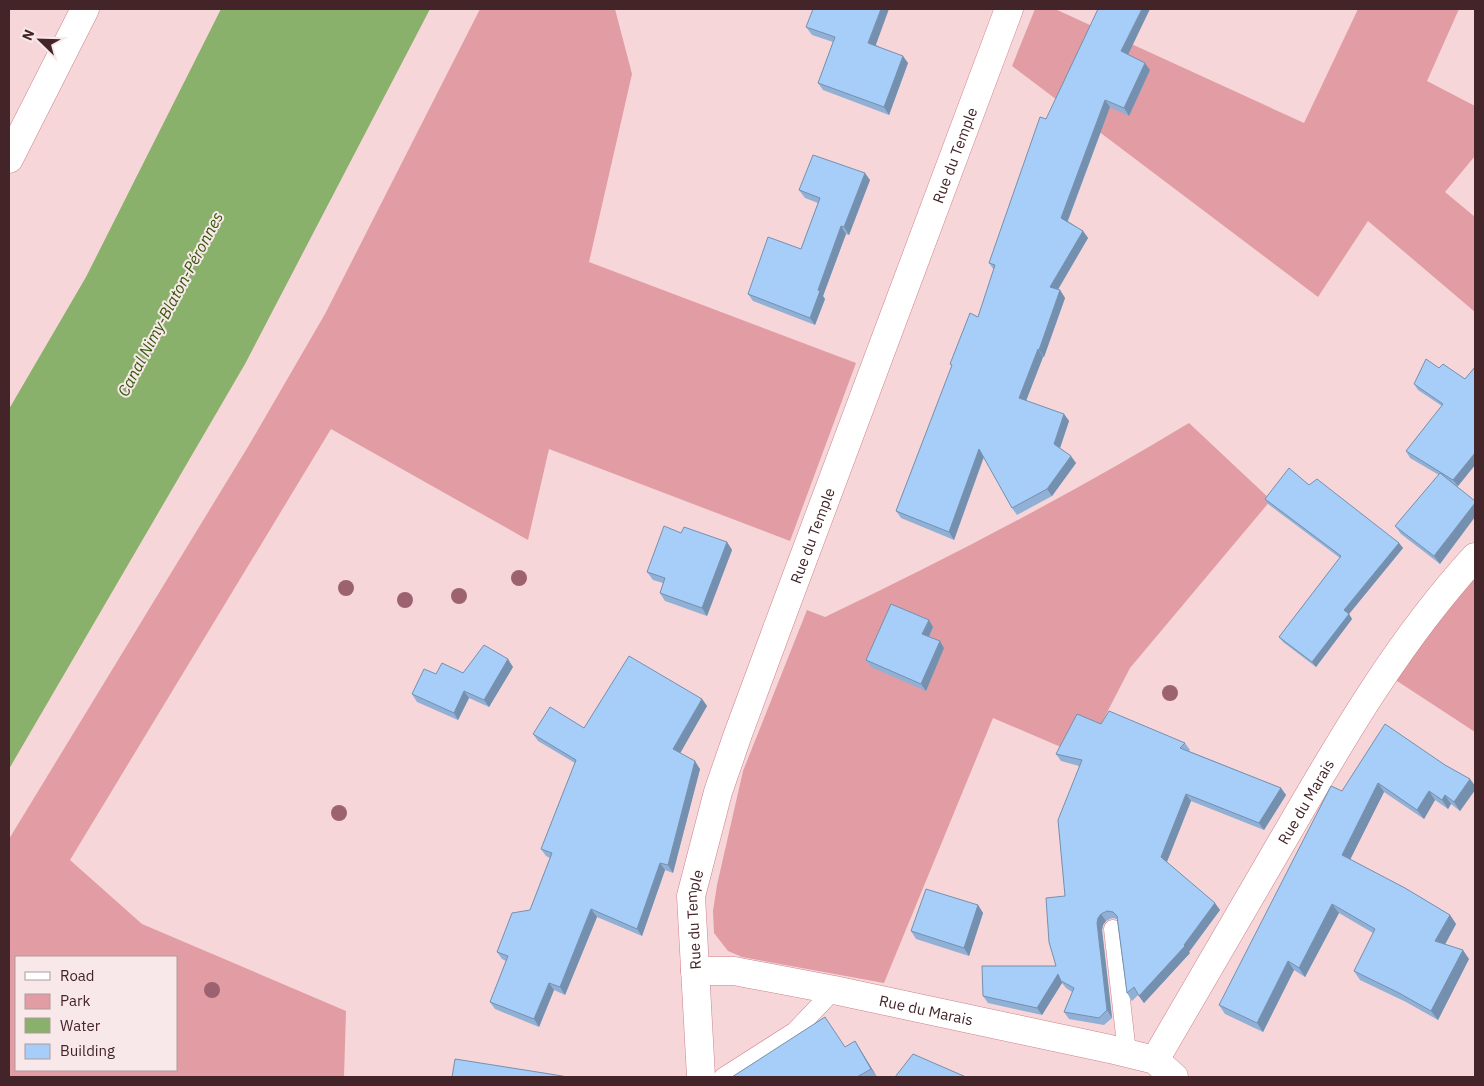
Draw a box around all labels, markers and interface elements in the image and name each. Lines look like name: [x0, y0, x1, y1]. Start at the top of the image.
north arrow: [15, 15, 65, 65]
text: N: [18, 27, 38, 43]
street label: Rue du Temple: [928, 105, 981, 206]
water label: Canal Nimy-Blaton-Péronnes: [113, 208, 227, 400]
street label: Rue du Temple: [785, 485, 838, 586]
street label: Rue du Marais: [1273, 756, 1338, 848]
street label: Rue du Temple: [681, 867, 707, 970]
legend: [15, 956, 178, 1071]
text: Road: [60, 966, 95, 985]
street label: Rue du Marais: [877, 990, 975, 1029]
text: Park: [60, 991, 90, 1010]
text: Water: [60, 1016, 101, 1035]
text: Building: [60, 1041, 115, 1060]

